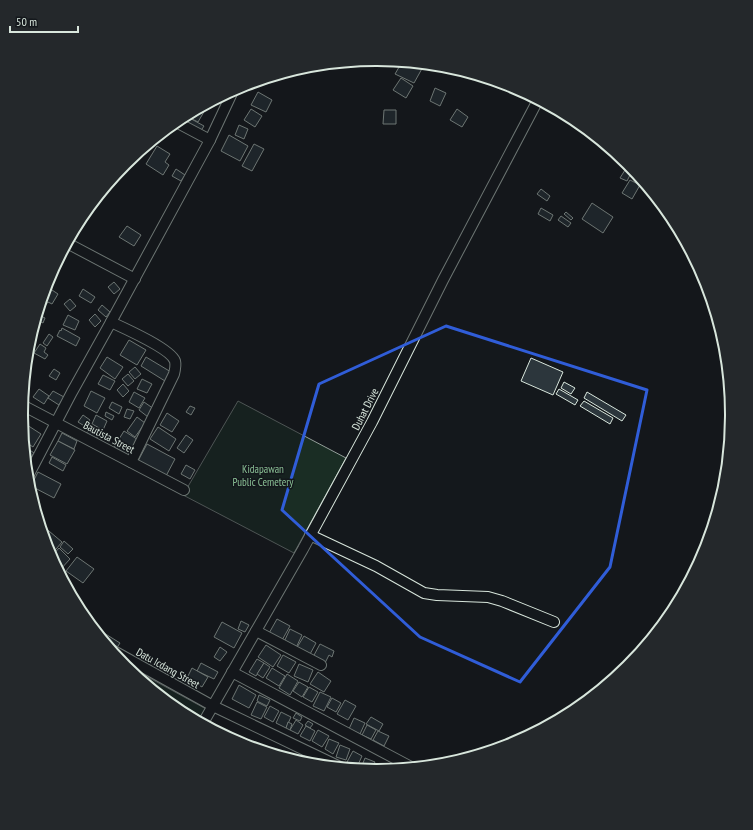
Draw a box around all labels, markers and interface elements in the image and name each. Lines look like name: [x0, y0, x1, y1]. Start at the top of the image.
scale bar: [10, 8, 78, 34]
text: 50 m: [16, 14, 37, 29]
street label: Duhat Drive: [349, 385, 382, 432]
street label: Bautista Street: [81, 418, 137, 456]
park label: Kidapawan Public Cemetery: [233, 462, 294, 489]
street label: Datu Icdang Street: [134, 645, 202, 691]

